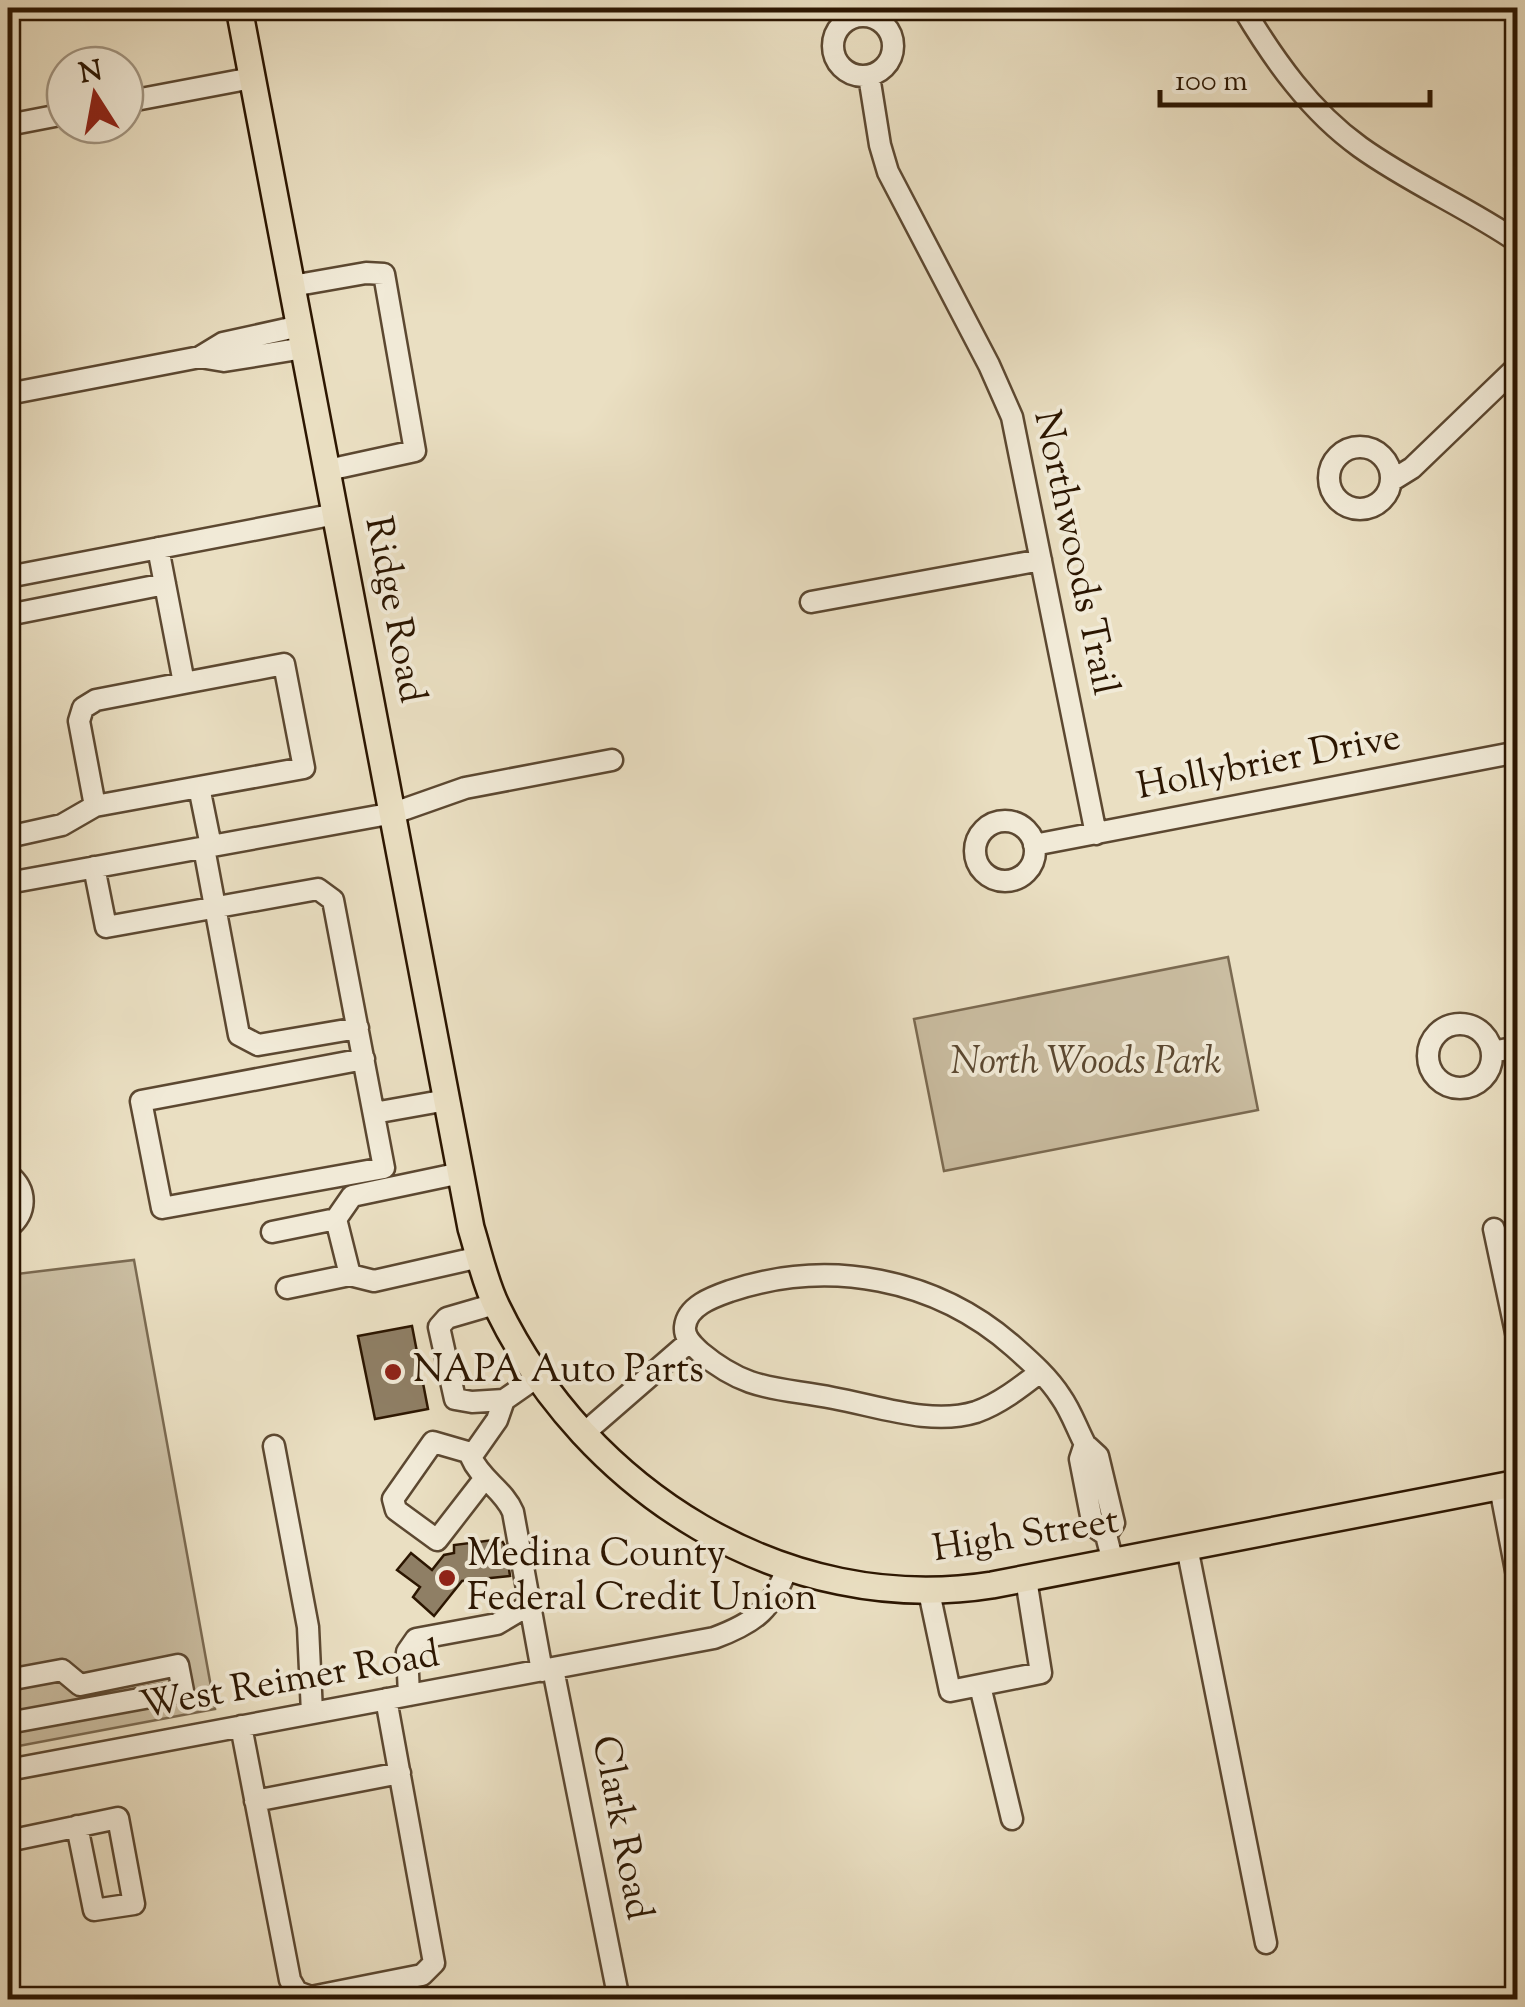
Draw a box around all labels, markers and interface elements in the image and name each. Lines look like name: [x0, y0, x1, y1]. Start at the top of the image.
north arrow: [45, 45, 145, 145]
scale bar: [1160, 45, 1430, 107]
text: N: [76, 52, 106, 95]
text: 100 m: [1175, 61, 1248, 104]
street label: Northwoods Trail: [1017, 406, 1131, 700]
street label: Ridge Road: [349, 512, 437, 708]
street label: Hollybrier Drive: [1133, 712, 1405, 816]
park label: North Woods Park: [950, 1037, 1222, 1091]
place label: NAPA Auto Parts: [413, 1345, 704, 1399]
marker: NAPA Auto Parts: [382, 1361, 404, 1383]
street label: High Street: [929, 1496, 1123, 1578]
place label: Medina County Federal Credit Union: [467, 1529, 817, 1627]
marker: Medina County Federal Credit Union: [436, 1567, 458, 1589]
street label: West Reimer Road: [136, 1629, 444, 1735]
street label: Clark Road: [576, 1731, 664, 1925]

